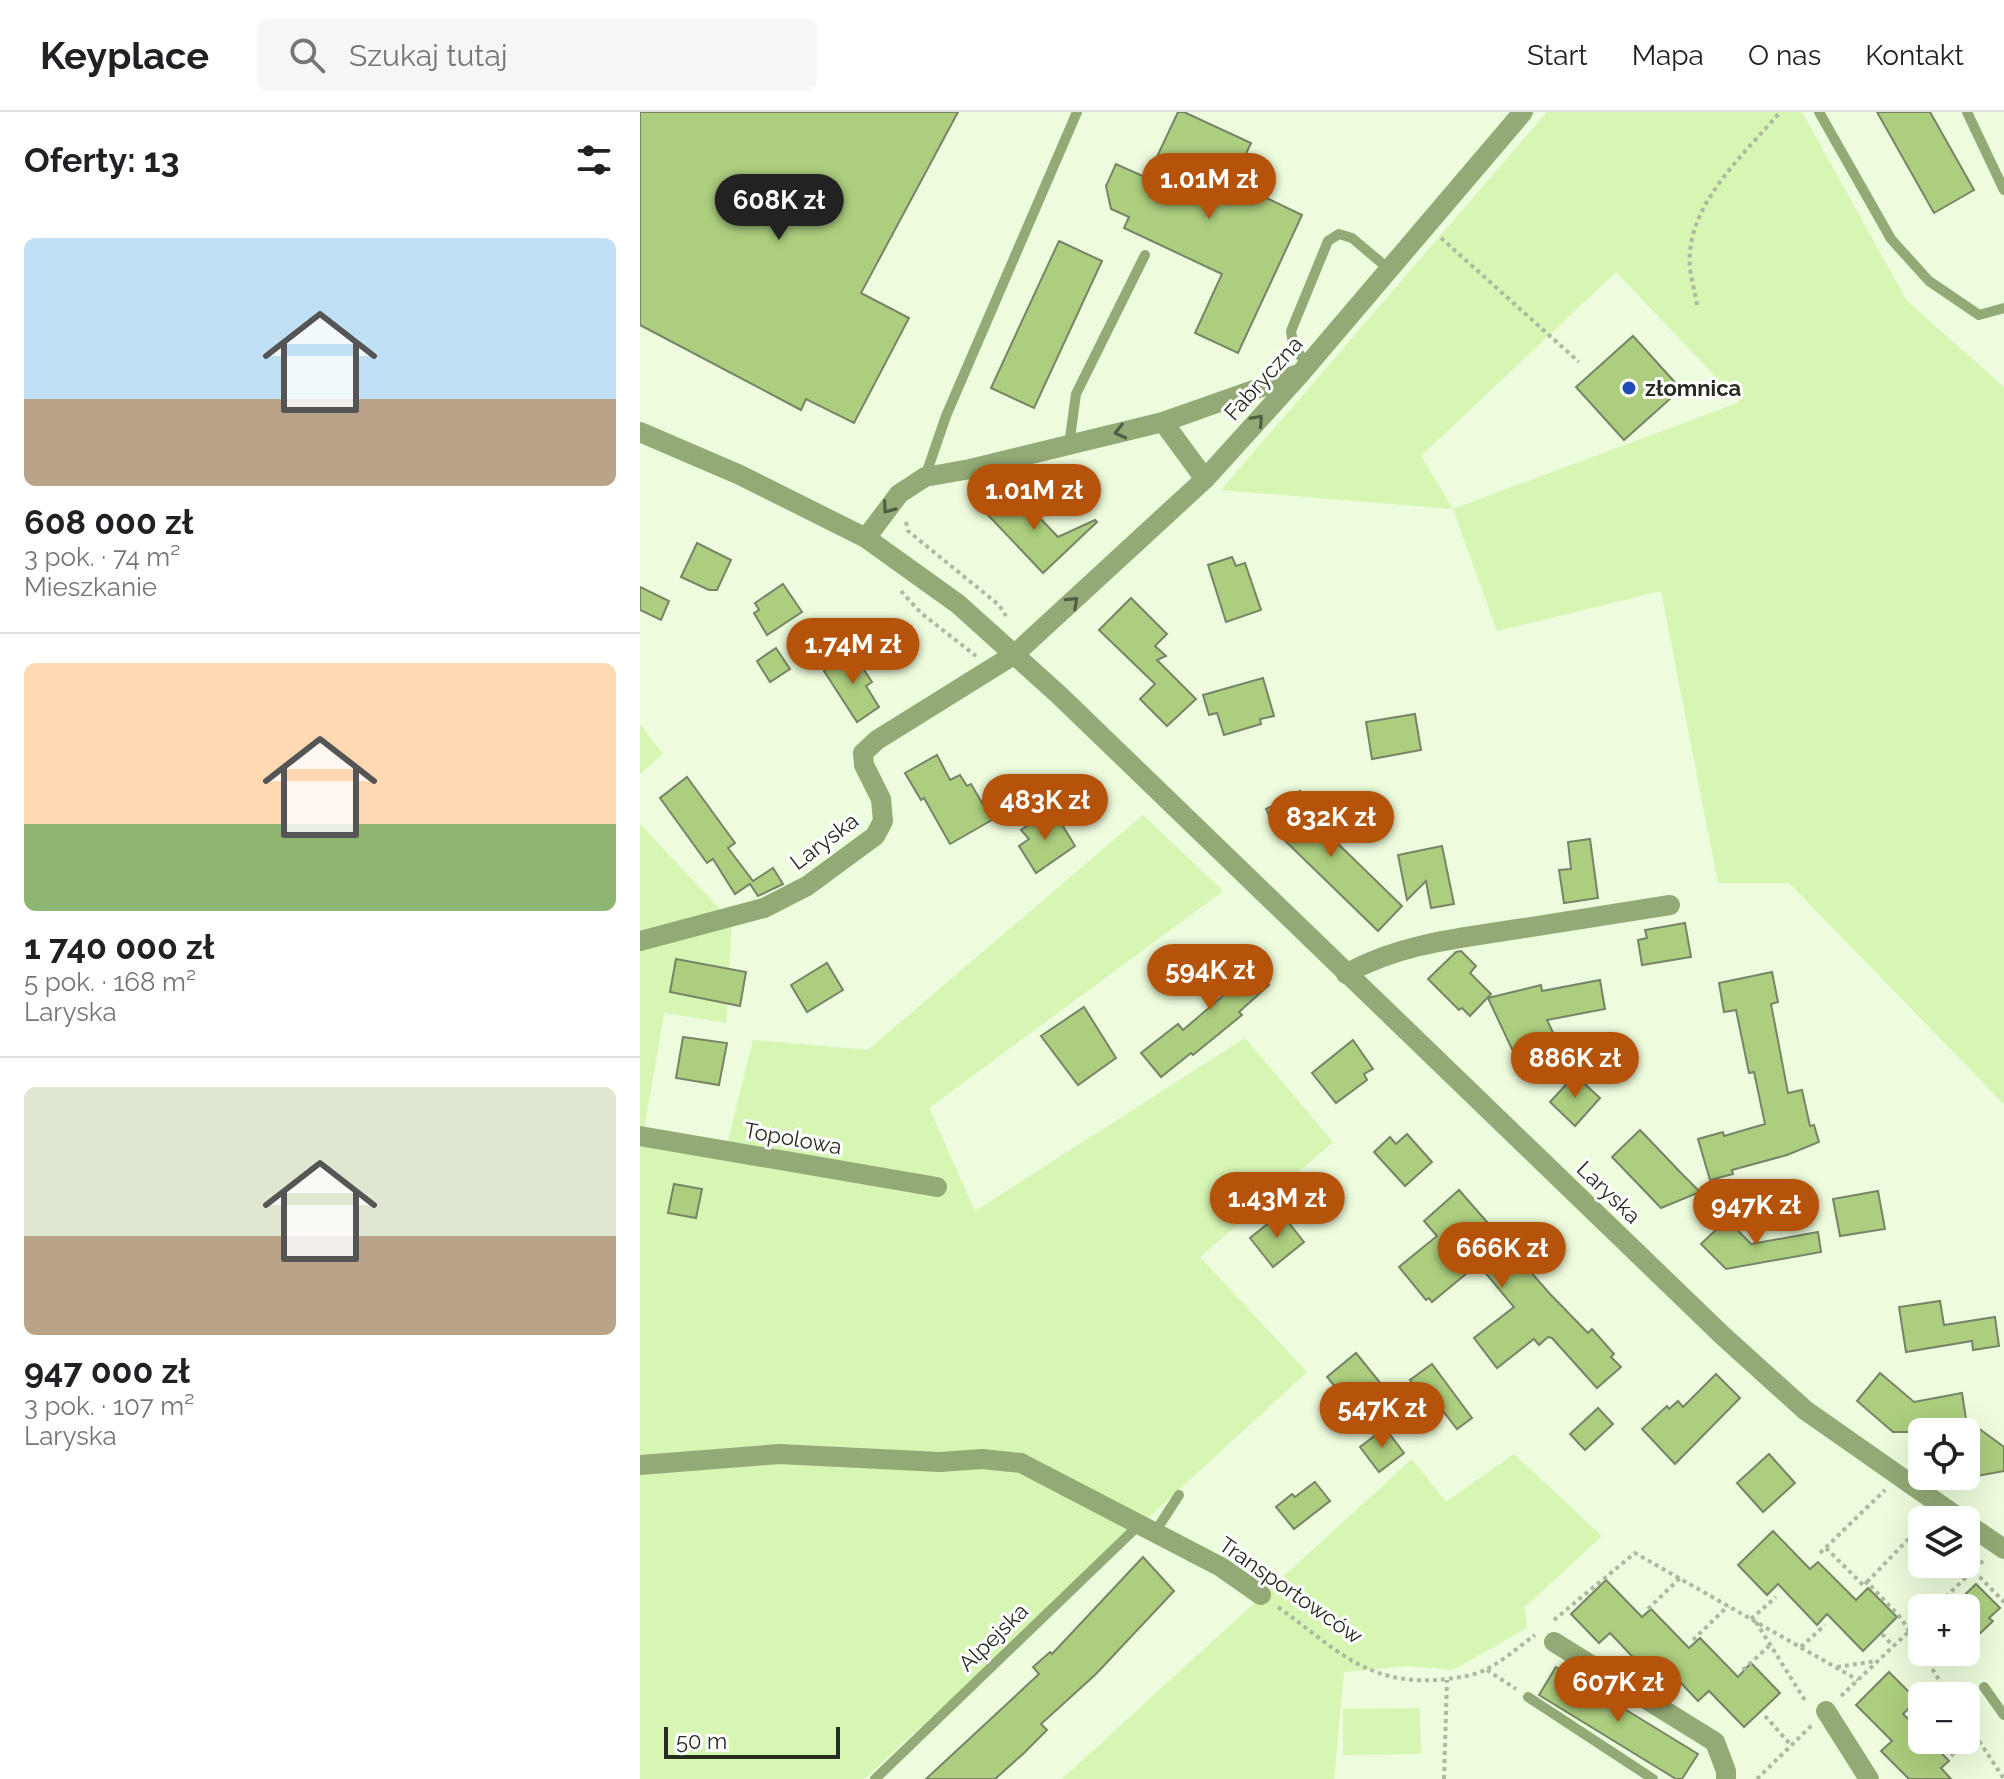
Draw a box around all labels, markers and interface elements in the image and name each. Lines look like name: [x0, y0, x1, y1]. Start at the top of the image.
search box: [257, 19, 817, 91]
text: Keyplace: [40, 33, 209, 78]
icon: search: [285, 33, 329, 77]
text: Szukaj tutaj: [349, 38, 508, 73]
text: Start: [1527, 39, 1588, 72]
text: Mapa: [1632, 39, 1704, 72]
text: O nas: [1748, 39, 1821, 72]
text: Kontakt: [1865, 39, 1964, 72]
icon: filters: [572, 138, 616, 182]
text: Oferty: 13: [24, 140, 180, 180]
pin: 1.01M zł: [1126, 153, 1292, 221]
text: 1.01M zł: [1160, 164, 1258, 194]
pin: 608K zł: [705, 174, 853, 242]
text: 608K zł: [733, 185, 825, 215]
icon: home: [248, 290, 392, 434]
street label: Fabryczna: [1219, 331, 1307, 425]
place label: złomnica: [1645, 375, 1741, 401]
marker: złomnica: [1620, 379, 1638, 397]
one-way arrow: [1249, 415, 1264, 429]
one-way arrow: [1114, 423, 1128, 440]
pin: 1.01M zł: [951, 464, 1117, 532]
text: 1.01M zł: [985, 475, 1083, 505]
one-way arrow: [884, 499, 898, 513]
text: 608 000 zł: [24, 502, 193, 542]
text: 3 pok. · 74 m²: [24, 542, 180, 572]
text: Mieszkanie: [24, 572, 157, 602]
one-way arrow: [1064, 597, 1078, 612]
pin: 1.74M zł: [770, 618, 936, 686]
text: 1.74M zł: [804, 629, 902, 659]
icon: home: [248, 715, 392, 859]
pin: 483K zł: [971, 774, 1119, 842]
text: 483K zł: [1000, 785, 1090, 815]
pin: 832K zł: [1257, 791, 1405, 859]
text: 832K zł: [1286, 802, 1376, 832]
street label: Laryska: [785, 807, 863, 875]
text: 1 740 000 zł: [24, 927, 214, 967]
pin: 594K zł: [1136, 944, 1284, 1012]
text: 594K zł: [1165, 955, 1255, 985]
text: 5 pok. · 168 m²: [24, 967, 196, 997]
text: Laryska: [24, 997, 117, 1027]
pin: 886K zł: [1501, 1032, 1649, 1100]
text: 886K zł: [1529, 1043, 1621, 1073]
street label: Topolowa: [742, 1117, 844, 1159]
icon: home: [248, 1139, 392, 1283]
street label: Laryska: [1572, 1155, 1646, 1229]
pin: 1.43M zł: [1194, 1172, 1360, 1240]
pin: 947K zł: [1682, 1179, 1830, 1247]
text: 1.43M zł: [1228, 1183, 1326, 1213]
text: 947K zł: [1711, 1190, 1801, 1220]
pin: 666K zł: [1428, 1222, 1576, 1290]
text: 666K zł: [1456, 1233, 1548, 1263]
text: 947 000 zł: [24, 1351, 190, 1391]
pin: 547K zł: [1308, 1382, 1456, 1450]
text: 3 pok. · 107 m²: [24, 1391, 194, 1421]
text: 547K zł: [1338, 1393, 1426, 1423]
map controls: [1908, 1418, 1980, 1754]
button: locate: [1908, 1418, 1980, 1490]
text: Laryska: [24, 1421, 117, 1451]
button: layers: [1908, 1506, 1980, 1578]
street label: Transportowców: [1214, 1531, 1368, 1649]
button: +: [1908, 1594, 1980, 1666]
street label: Alpejska: [953, 1598, 1033, 1676]
pin: 607K zł: [1544, 1656, 1692, 1724]
text: 607K zł: [1572, 1667, 1664, 1697]
button: −: [1908, 1682, 1980, 1754]
scale bar: [664, 1723, 840, 1759]
text: 50 m: [676, 1728, 727, 1754]

